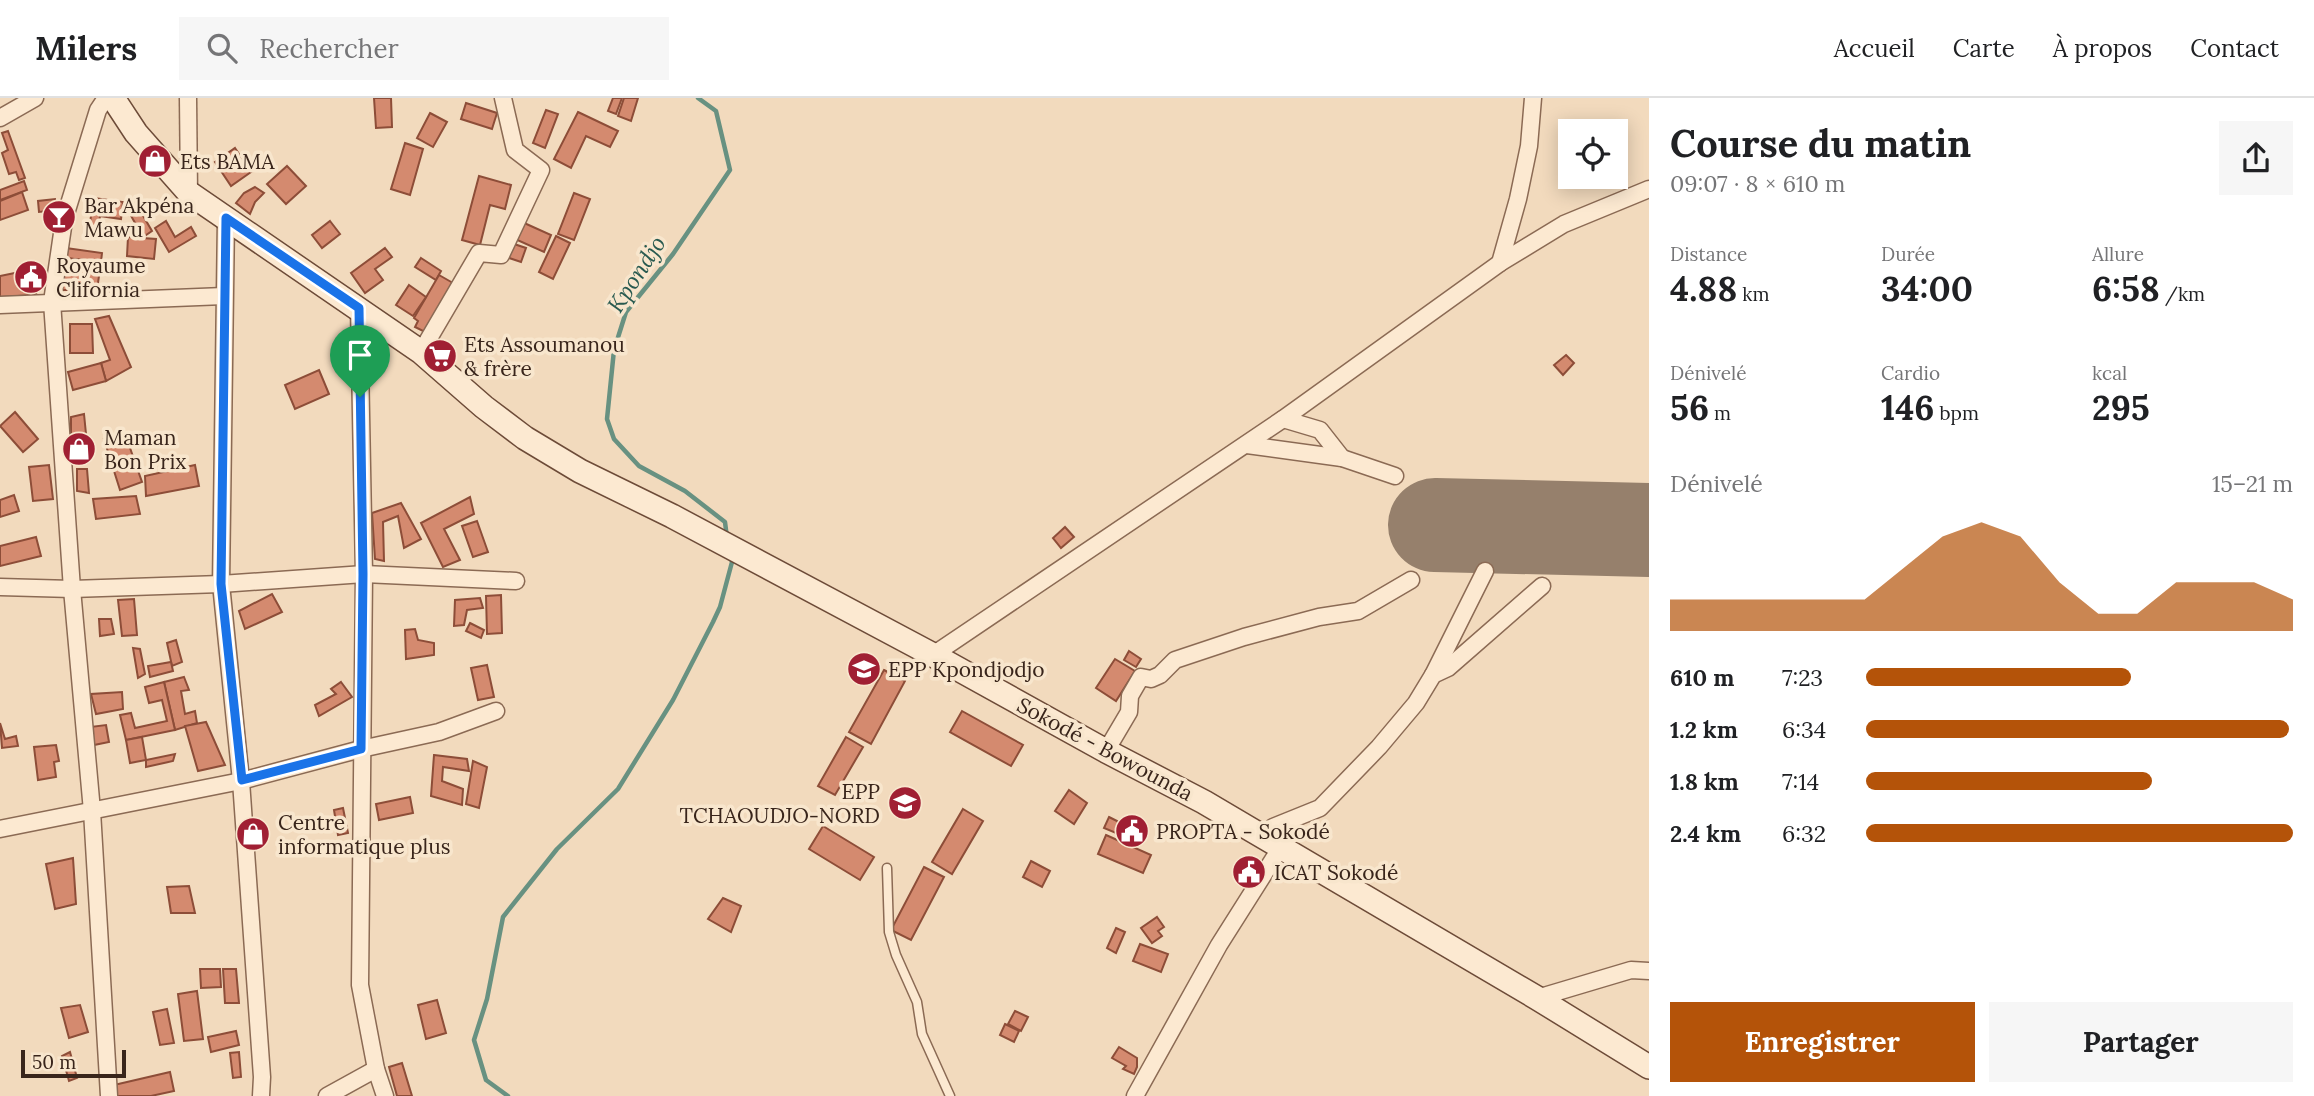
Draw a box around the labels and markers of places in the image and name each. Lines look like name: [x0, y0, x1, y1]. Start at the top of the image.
shop icon: Ets BAMA: [136, 142, 174, 180]
place label: Ets BAMA: [180, 148, 275, 175]
place label: Bar Akpéna Mawu: [84, 192, 195, 243]
bar icon: Bar Akpéna Mawu: [40, 198, 78, 236]
place label: Royaume Clifornia: [56, 252, 146, 303]
public building icon: Royaume Clifornia: [12, 258, 50, 296]
pin: [330, 325, 390, 397]
place label: Ets Assoumanou & frère: [464, 331, 625, 382]
supermarket icon: Ets Assoumanou & frère: [421, 337, 459, 375]
place label: Maman Bon Prix: [104, 424, 186, 475]
shop icon: Maman Bon Prix: [60, 430, 98, 468]
school or university icon: EPP Kpondjodjo: [845, 650, 883, 688]
place label: EPP Kpondjodjo: [888, 656, 1045, 683]
place label: EPP TCHAOUDJO-NORD: [679, 778, 880, 829]
school or university icon: EPP TCHAOUDJO-NORD: [886, 784, 924, 822]
place label: Centre informatique plus: [278, 809, 451, 860]
public building icon: PROPTA - Sokodé: [1113, 812, 1151, 850]
shop icon: Centre informatique plus: [234, 815, 272, 853]
place label: PROPTA - Sokodé: [1156, 818, 1330, 845]
public building icon: ICAT Sokodé: [1230, 853, 1268, 891]
place label: ICAT Sokodé: [1274, 859, 1398, 886]

